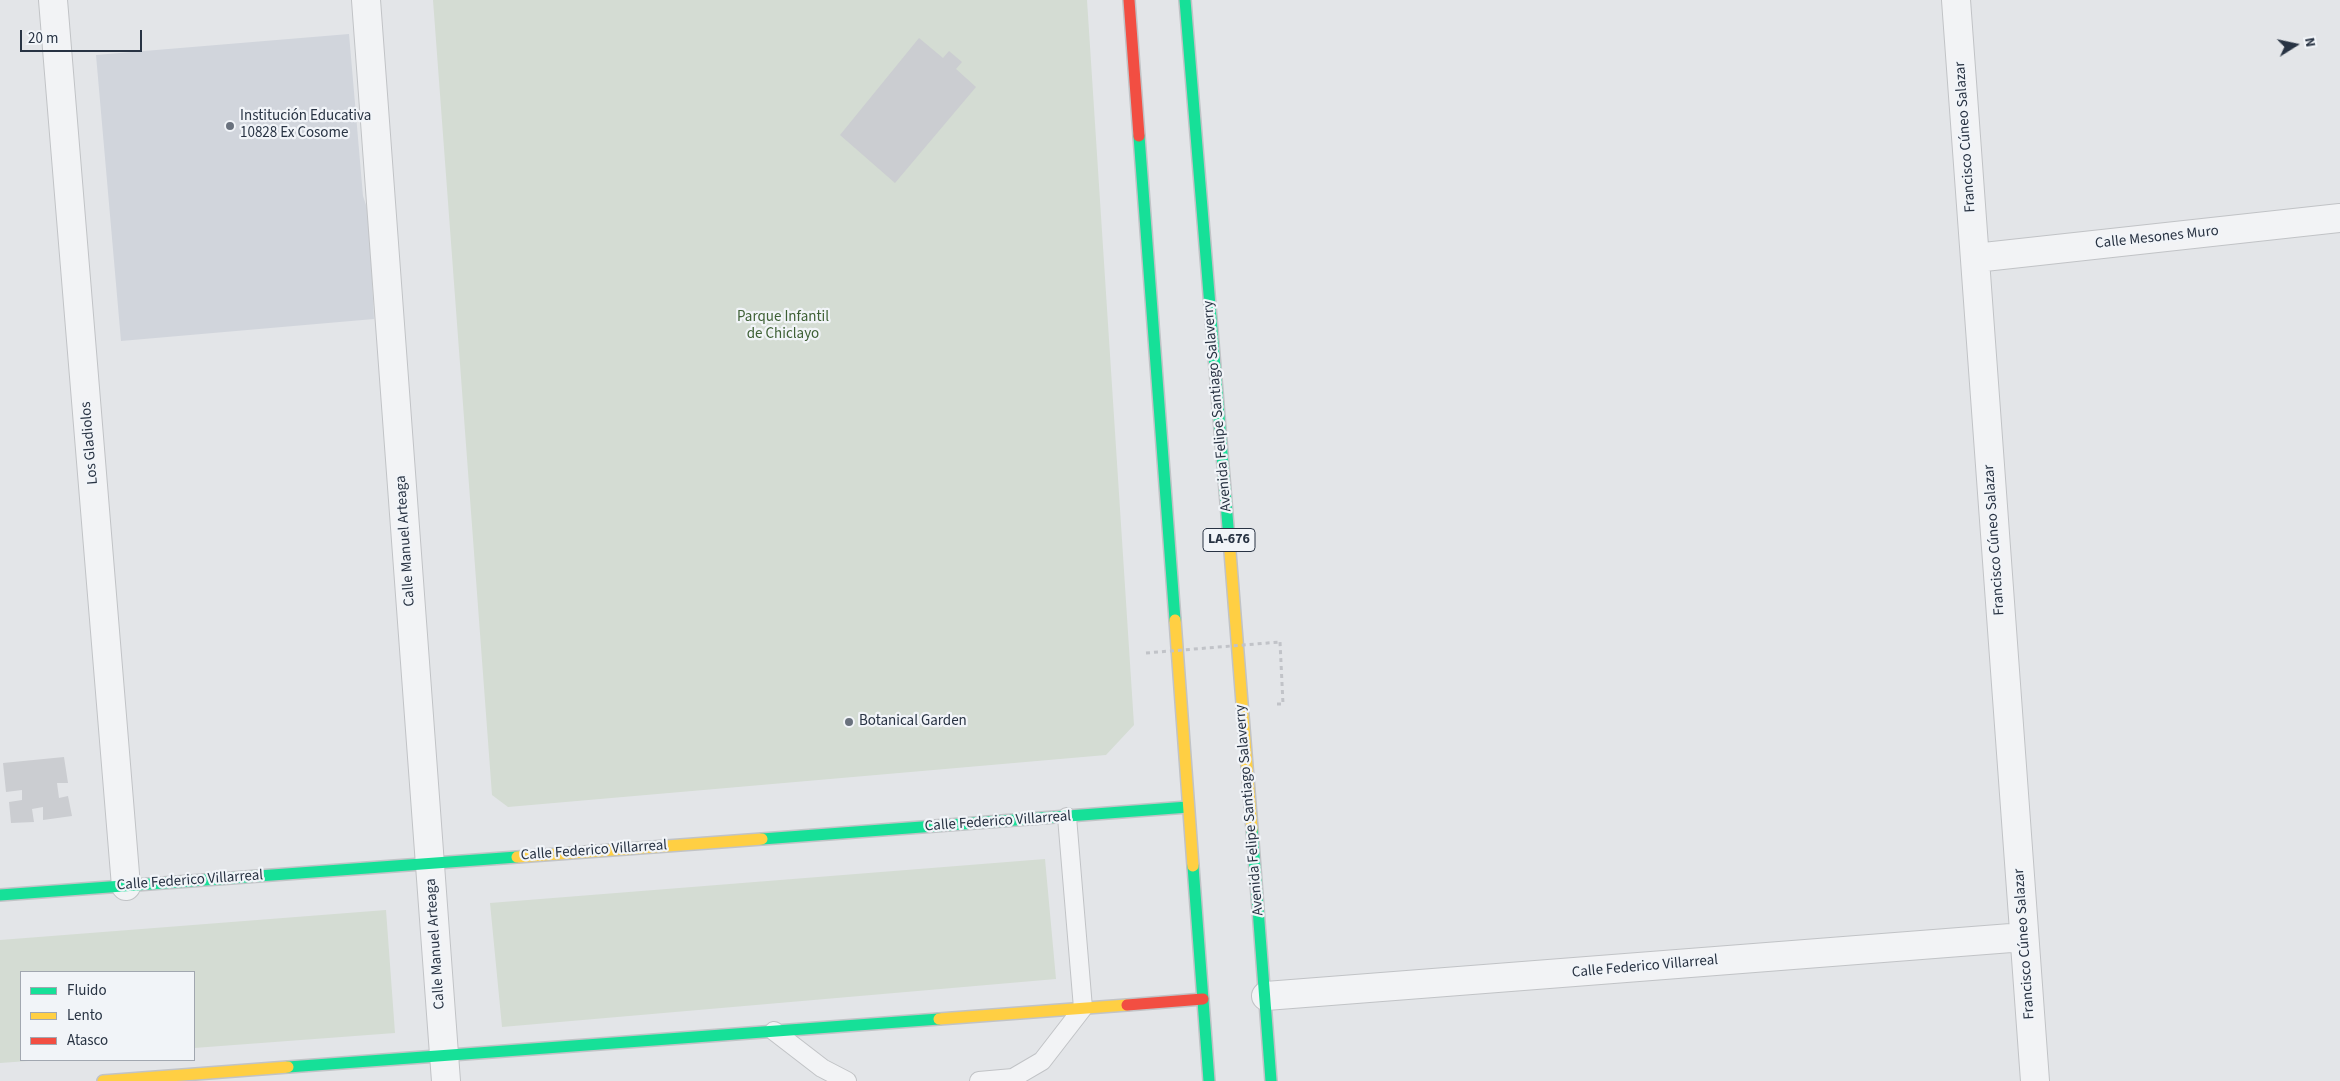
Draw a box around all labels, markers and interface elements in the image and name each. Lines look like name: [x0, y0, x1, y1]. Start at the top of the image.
scale bar: [22, 20, 145, 52]
north arrow: [2270, 20, 2320, 70]
text: 20 m: [28, 28, 58, 49]
text: N: [2299, 36, 2320, 49]
street label: Francisco Cúneo Salazar: [1952, 61, 1980, 213]
place label: Institución Educativa 10828 Ex Cosome: [240, 108, 371, 143]
marker: Institución Educativa 10828 Ex Cosome: [224, 120, 236, 132]
street label: Calle Mesones Muro: [2094, 223, 2220, 253]
street label: Avenida Felipe Santiago Salaverry: [1200, 300, 1236, 512]
park label: Parque Infantil de Chiclayo: [737, 309, 829, 344]
street label: Los Gladiolos: [77, 401, 103, 485]
street label: Francisco Cúneo Salazar: [1981, 464, 2009, 616]
street label: Calle Manuel Arteaga: [392, 475, 420, 607]
road number: LA-676: [1203, 528, 1255, 552]
street label: Avenida Felipe Santiago Salaverry: [1232, 704, 1268, 916]
place label: Botanical Garden: [859, 713, 967, 731]
marker: Botanical Garden: [843, 716, 855, 728]
street label: Calle Federico Villarreal: [924, 808, 1072, 836]
street label: Calle Federico Villarreal: [520, 837, 668, 865]
street label: Calle Federico Villarreal: [116, 867, 264, 895]
street label: Francisco Cúneo Salazar: [2011, 868, 2039, 1020]
street label: Calle Manuel Arteaga: [422, 878, 450, 1010]
street label: Calle Federico Villarreal: [1571, 952, 1719, 982]
legend: [20, 971, 195, 1061]
text: Fluido: [67, 980, 107, 1001]
text: Lento: [67, 1005, 103, 1026]
text: Atasco: [67, 1030, 108, 1051]

